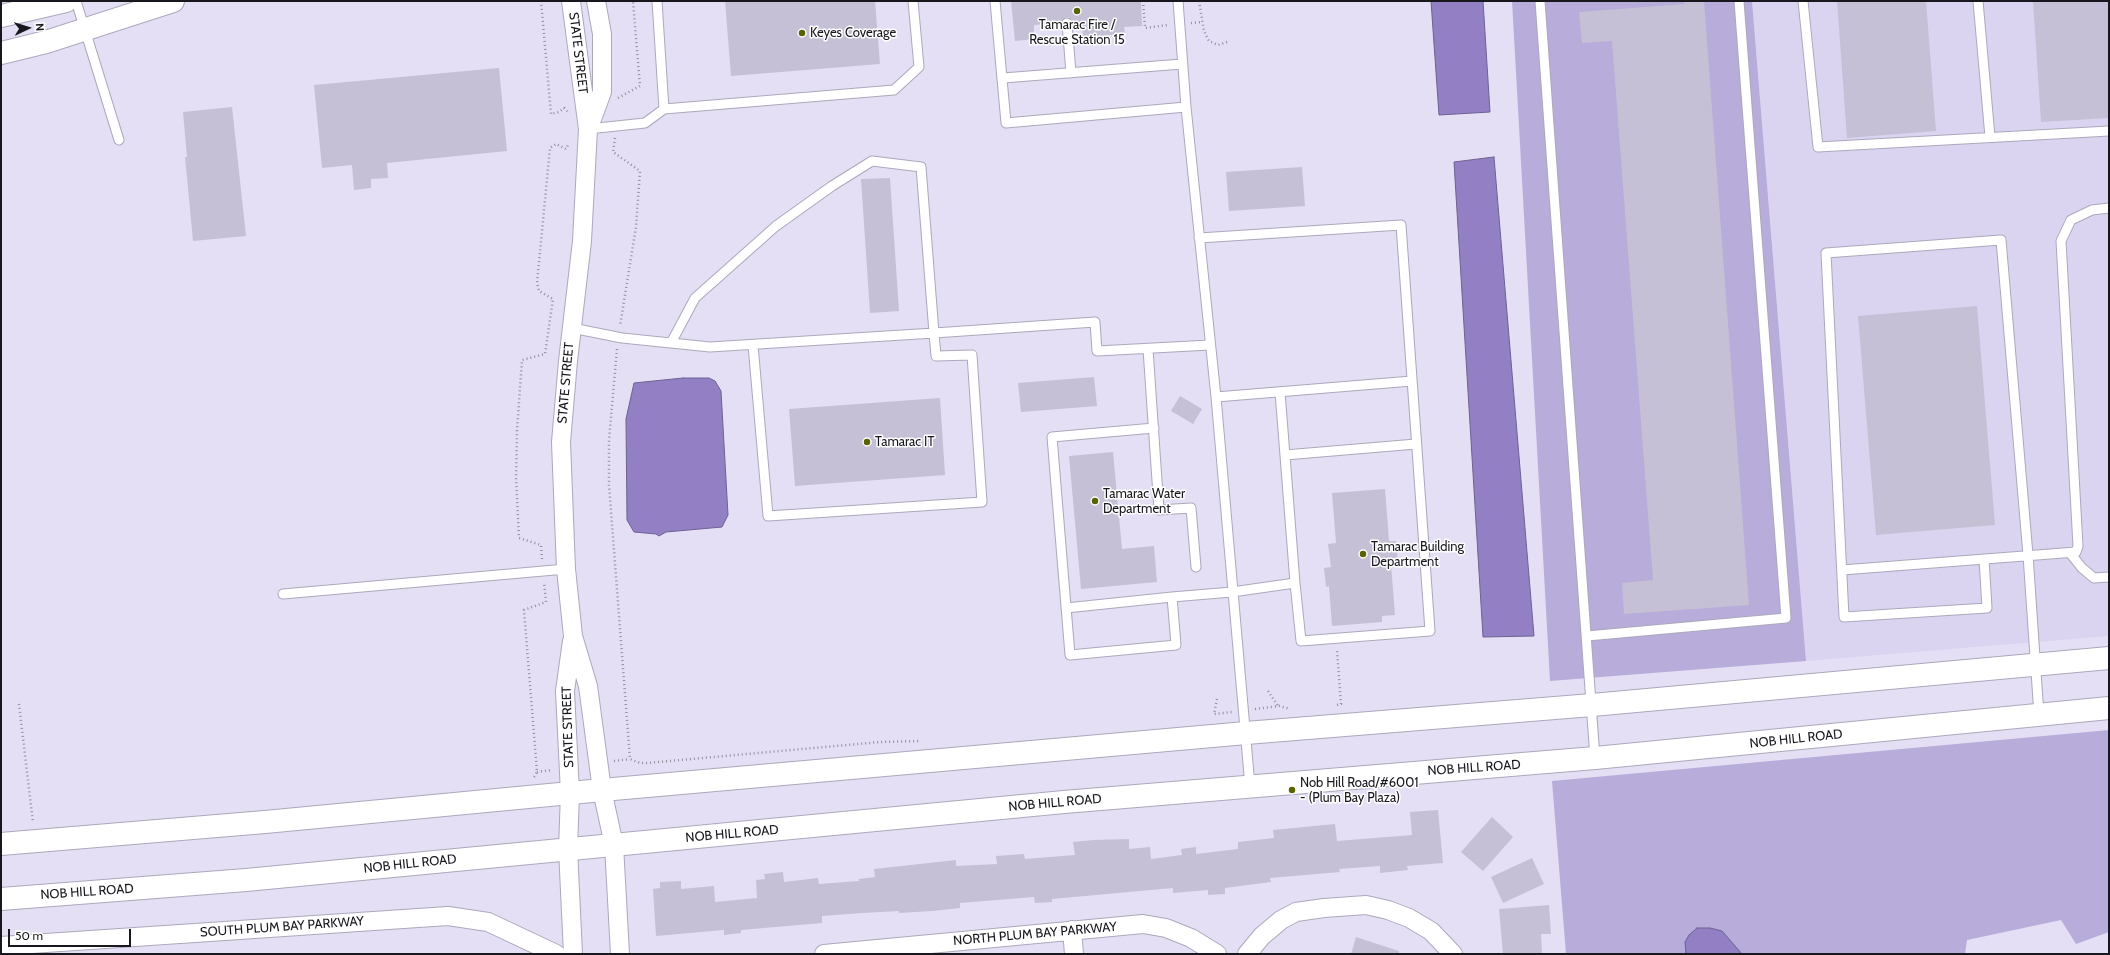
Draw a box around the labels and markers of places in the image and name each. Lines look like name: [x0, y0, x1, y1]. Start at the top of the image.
marker: Tamarac Fire / Rescue Station 15: [1072, 6, 1082, 16]
place label: Tamarac Fire / Rescue Station 15: [1029, 17, 1125, 48]
place label: Keyes Coverage: [810, 25, 896, 41]
marker: Keyes Coverage: [797, 28, 807, 38]
place label: Tamarac IT: [875, 434, 934, 450]
marker: Tamarac IT: [862, 437, 872, 447]
place label: Tamarac Water Department: [1103, 486, 1185, 517]
marker: Tamarac Water Department: [1090, 496, 1100, 506]
place label: Tamarac Building Department: [1371, 539, 1464, 570]
marker: Tamarac Building Department: [1358, 549, 1368, 559]
place label: Nob Hill Road/#6001 - (Plum Bay Plaza): [1300, 775, 1418, 806]
marker: Nob Hill Road/#6001 - (Plum Bay Plaza): [1287, 785, 1297, 795]

